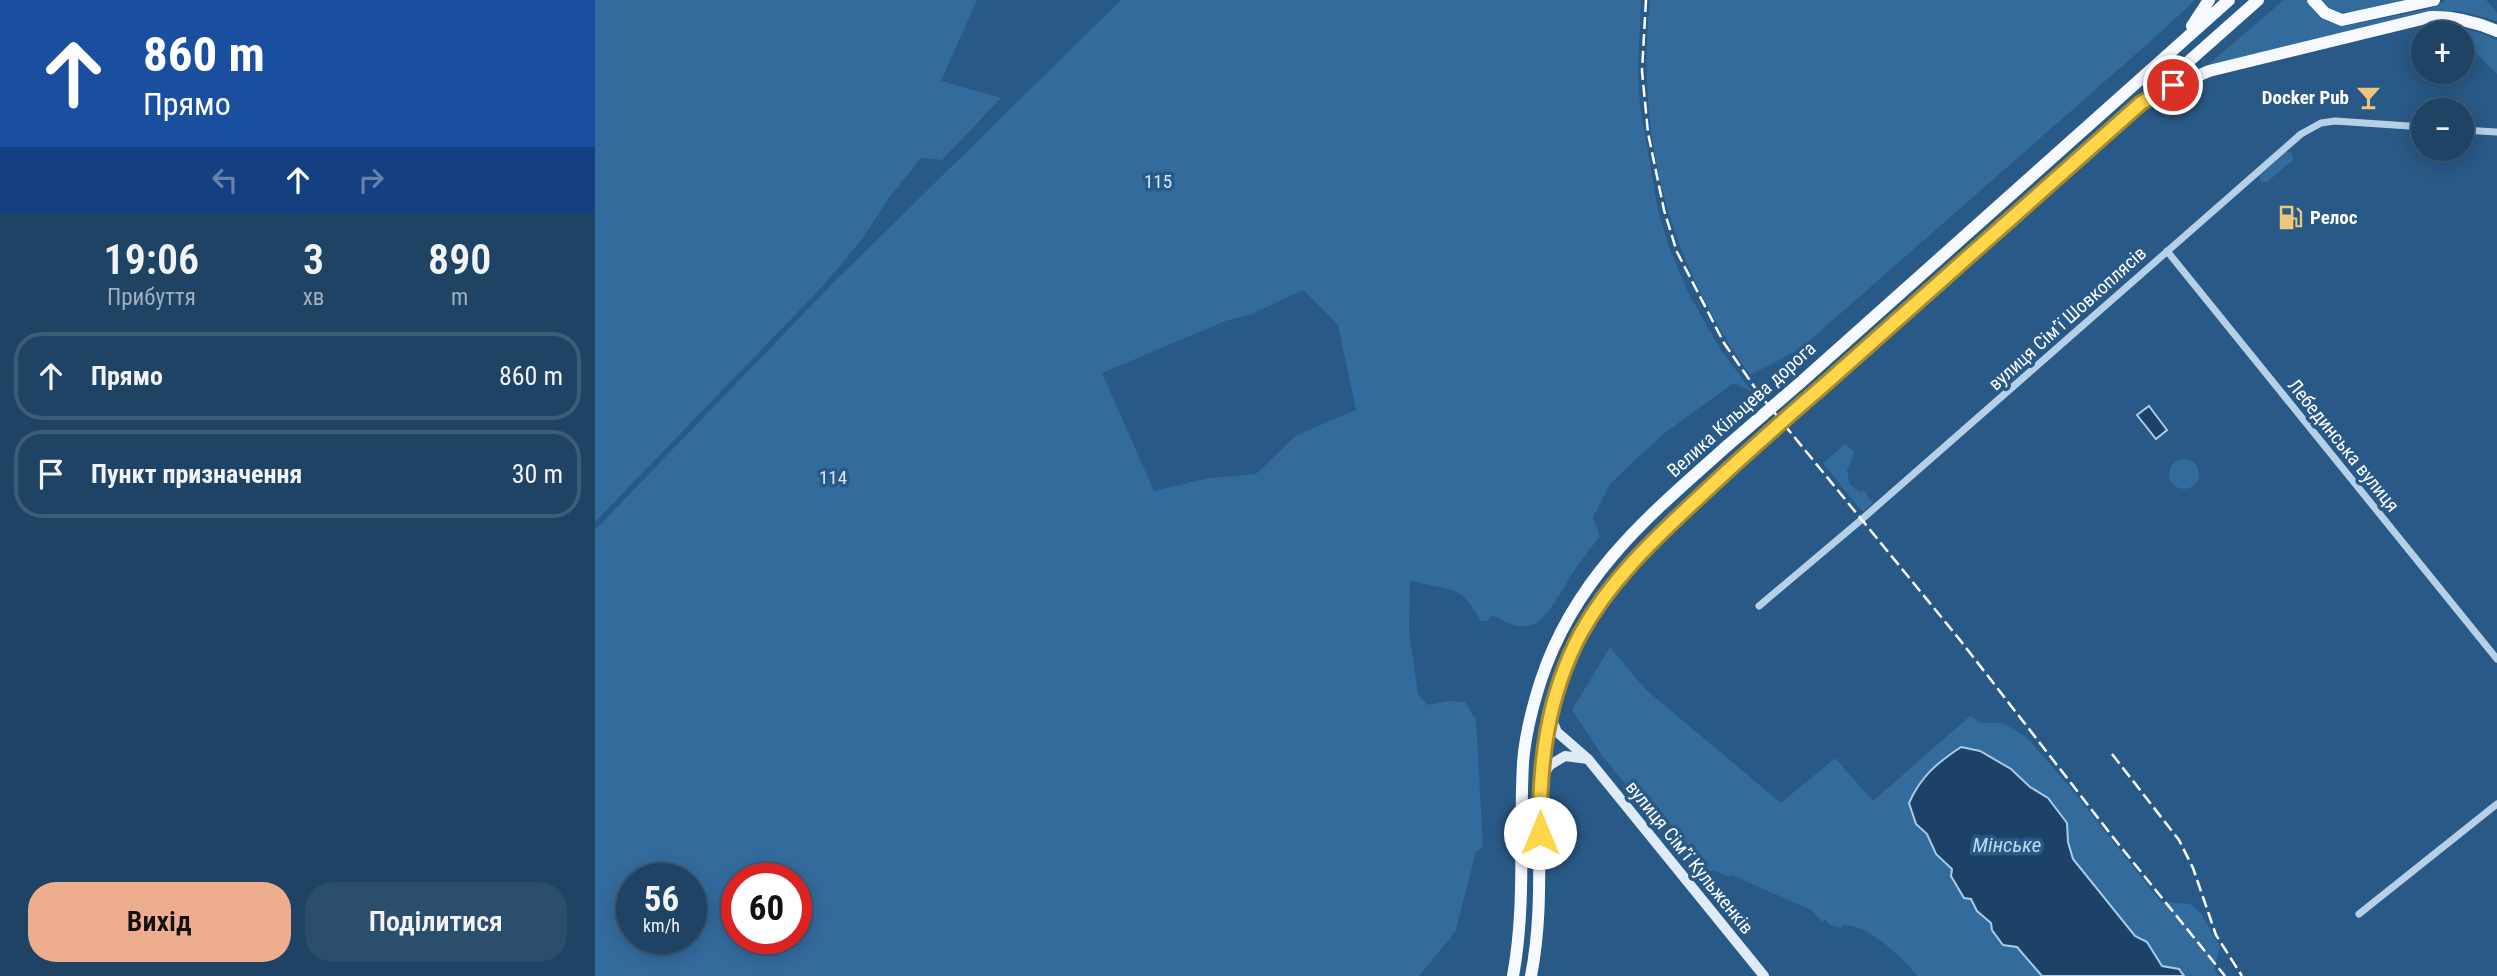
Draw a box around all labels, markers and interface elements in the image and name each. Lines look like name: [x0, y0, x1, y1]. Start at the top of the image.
map controls: [2411, 21, 2474, 161]
button: +: [2411, 21, 2474, 84]
text: 860 m: [143, 26, 265, 83]
icon: ahead: [28, 28, 119, 119]
pin: [2143, 55, 2203, 115]
icon: arrive: [2154, 66, 2192, 104]
bar icon: Docker Pub: [2355, 83, 2383, 111]
text: Прямо: [143, 85, 231, 123]
place label: Docker Pub: [2262, 86, 2349, 109]
button: −: [2411, 98, 2474, 161]
icon: left: [206, 161, 244, 199]
icon: ahead: [279, 161, 317, 199]
icon: right: [352, 161, 390, 199]
park label: 115: [1144, 170, 1172, 193]
fuel station icon: Релос: [2276, 203, 2304, 231]
place label: Релос: [2310, 206, 2358, 229]
text: 19:06: [104, 235, 199, 284]
text: 3: [303, 235, 324, 284]
text: 890: [428, 235, 491, 284]
street label: вулиця Сімʼї Шовкоплясів: [1984, 242, 2151, 395]
text: Прибуття: [107, 284, 196, 311]
text: хв: [303, 284, 324, 311]
text: m: [451, 284, 468, 311]
street label: Велика Кільцева дорога: [1662, 337, 1820, 482]
icon: ahead: [32, 357, 70, 395]
text: Прямо: [91, 361, 163, 391]
text: 860 m: [499, 361, 563, 391]
street label: Лебединська вулиця: [2283, 374, 2404, 516]
icon: arrive: [32, 455, 70, 493]
text: Пункт призначення: [91, 459, 302, 489]
text: 30 m: [512, 459, 563, 489]
park label: 114: [819, 466, 847, 489]
street label: вулиця Сімʼї Кульженків: [1621, 776, 1758, 939]
position arrow: [1503, 796, 1577, 870]
water label: Мінське: [1973, 833, 2041, 857]
speed limit sign: 60: [721, 863, 812, 954]
text: 56: [644, 879, 679, 920]
button: Вихід: [28, 882, 291, 962]
button: Поділитися: [305, 882, 567, 962]
text: km/h: [643, 915, 680, 936]

